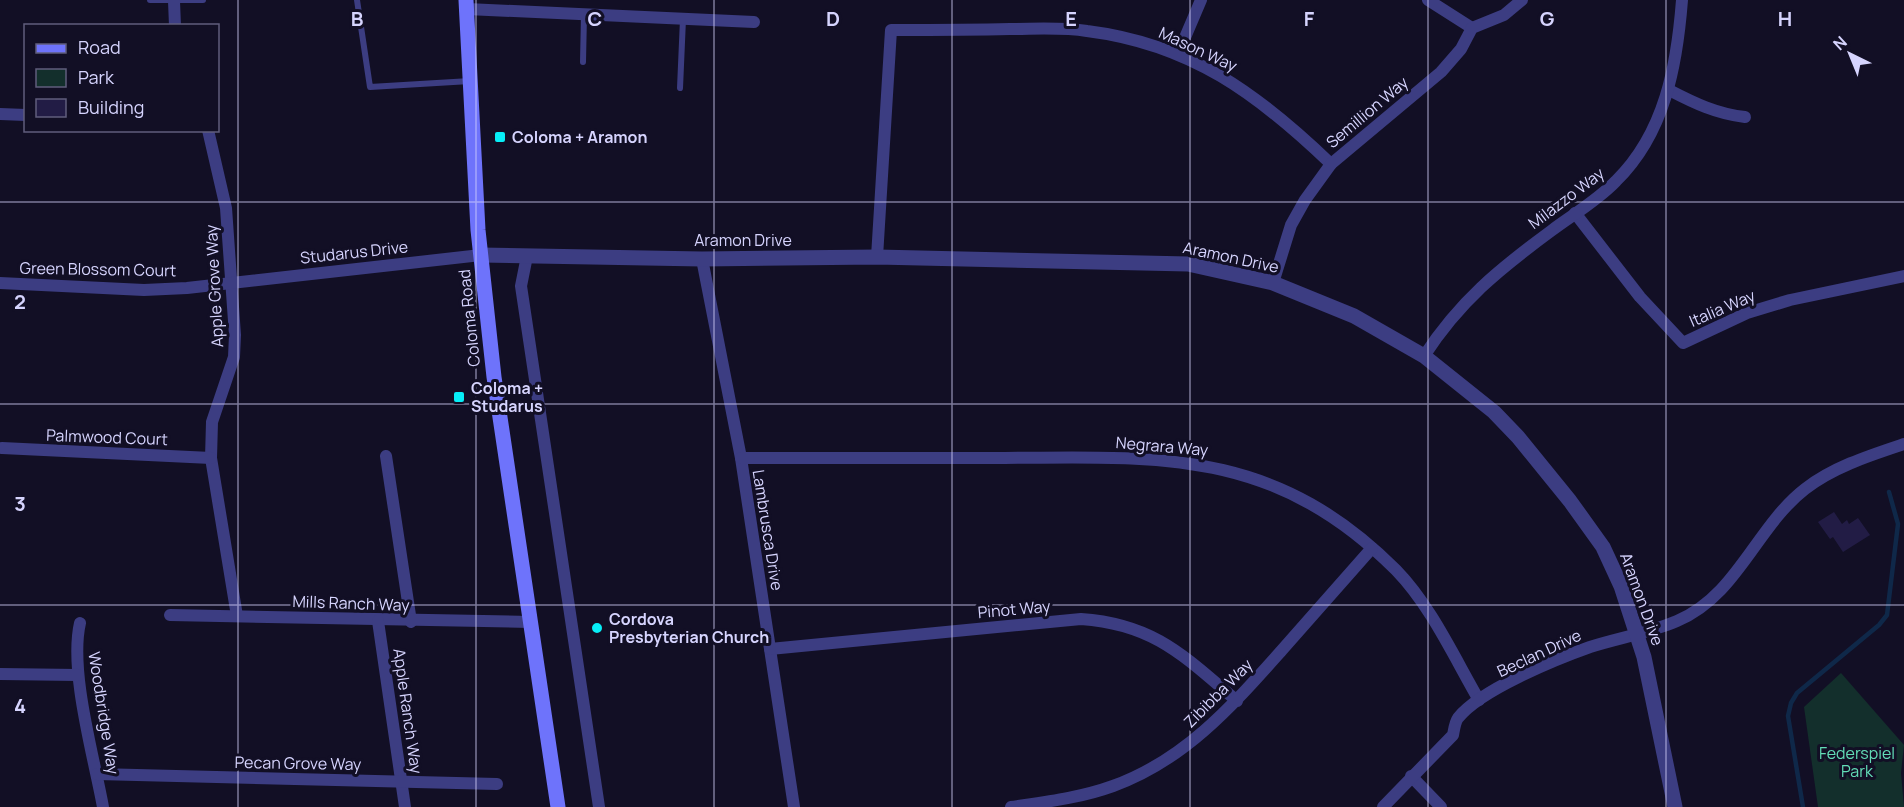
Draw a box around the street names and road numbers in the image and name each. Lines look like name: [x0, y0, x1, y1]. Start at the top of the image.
street label: Mason Way: [1155, 21, 1241, 77]
street label: Semillion Way: [1321, 71, 1413, 153]
street label: Milazzo Way: [1523, 162, 1609, 234]
street label: Apple Grove Way: [200, 224, 228, 348]
street label: Aramon Drive: [694, 229, 792, 251]
street label: Studarus Drive: [299, 235, 409, 269]
street label: Aramon Drive: [1181, 236, 1281, 278]
street label: Green Blossom Court: [20, 257, 176, 281]
street label: Coloma Road: [453, 268, 485, 368]
street label: Italia Way: [1686, 284, 1759, 332]
street label: Palmwood Court: [46, 424, 168, 450]
street label: Negrara Way: [1115, 431, 1210, 461]
street label: Lambrusca Drive: [748, 468, 788, 592]
street label: Aramon Drive: [1615, 549, 1669, 649]
street label: Mills Ranch Way: [292, 590, 411, 616]
street label: Pinot Way: [977, 595, 1052, 623]
street label: Beclan Drive: [1493, 624, 1585, 682]
street label: Apple Ranch Way: [388, 647, 428, 776]
street label: Woodbridge Way: [83, 650, 125, 777]
street label: Zibibba Way: [1179, 653, 1258, 732]
street label: Pecan Grove Way: [234, 751, 362, 775]

